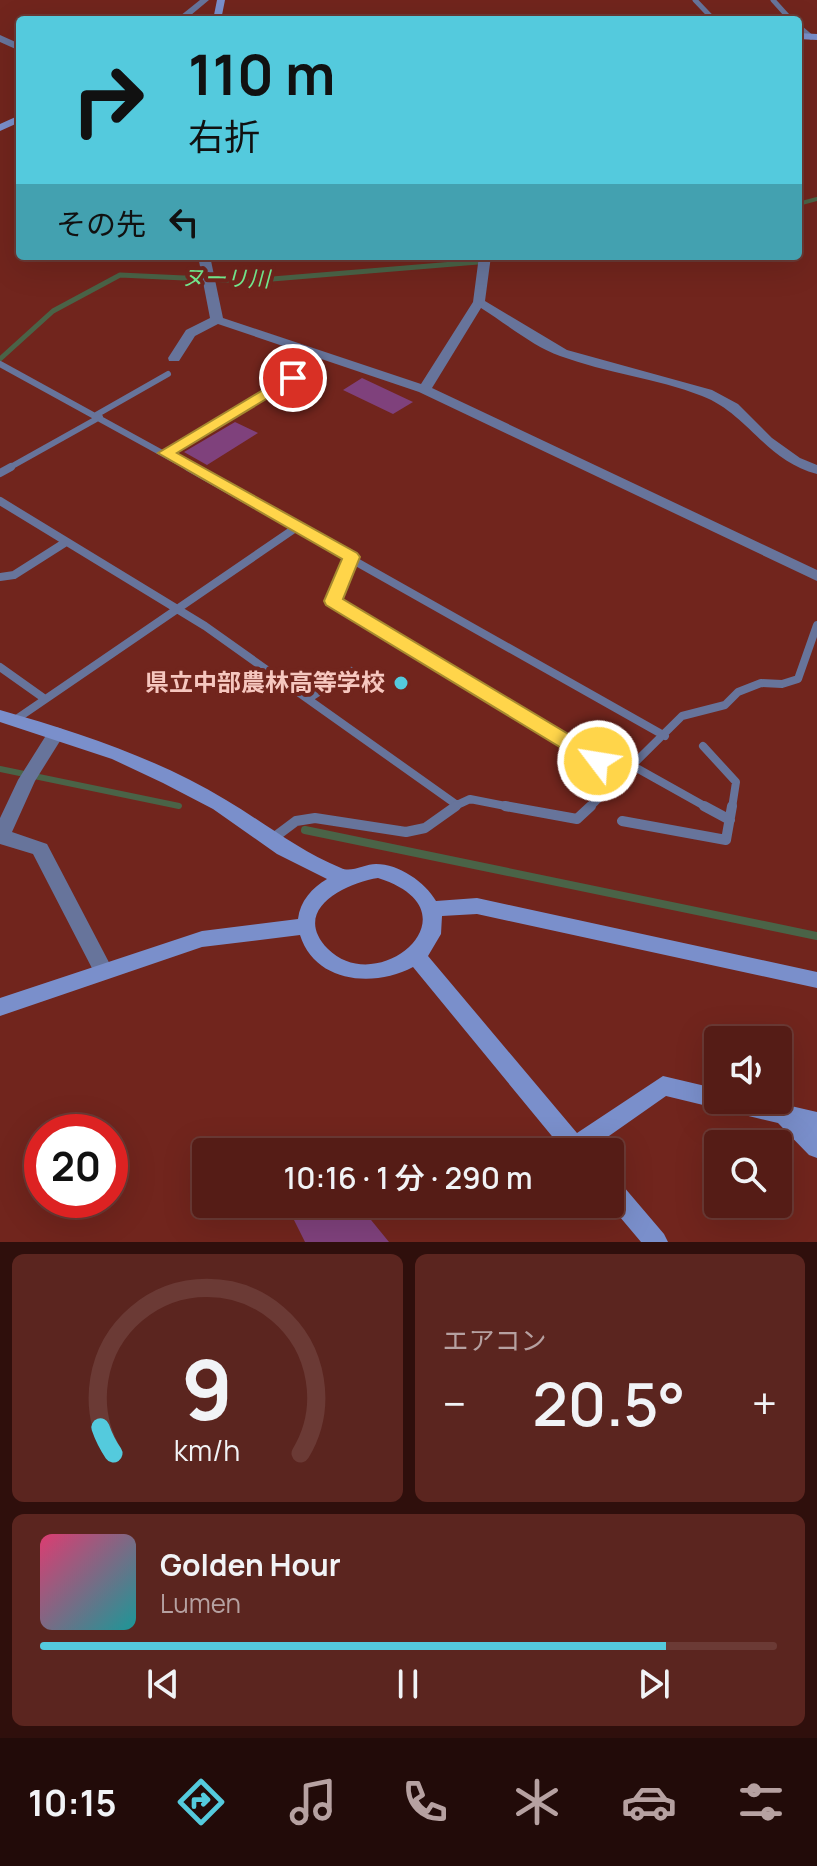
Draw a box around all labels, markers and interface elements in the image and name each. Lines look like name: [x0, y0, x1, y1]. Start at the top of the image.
text: 110 m: [188, 35, 335, 112]
icon: right: [56, 48, 160, 152]
text: 右折: [188, 112, 260, 161]
icon: left: [162, 200, 206, 244]
text: その先: [56, 203, 146, 244]
water label: ヌーリ川: [182, 262, 272, 294]
pin: [259, 344, 327, 412]
icon: arrive: [271, 356, 315, 400]
place label: 県立中部農林高等学校: [145, 665, 385, 698]
marker: 県立中部農林高等学校: [392, 674, 410, 692]
position arrow: [556, 719, 640, 803]
map controls: [704, 1026, 792, 1218]
button: sound: [704, 1026, 792, 1114]
speed limit sign: 20: [24, 1114, 128, 1218]
button: search: [704, 1130, 792, 1218]
text: 10:16 · 1 分 · 290 m: [284, 1157, 532, 1198]
text: エアコン: [443, 1322, 547, 1358]
text: 9: [181, 1331, 233, 1445]
text: 20.5°: [532, 1362, 685, 1444]
text: −: [443, 1373, 466, 1433]
text: +: [752, 1373, 777, 1433]
text: km/h: [174, 1431, 240, 1470]
text: Golden Hour: [160, 1544, 341, 1585]
text: Lumen: [160, 1585, 241, 1621]
icon: previous: [141, 1662, 185, 1706]
icon: pause: [386, 1662, 430, 1706]
icon: next: [632, 1662, 676, 1706]
icon: directions: [173, 1774, 229, 1830]
icon: music: [285, 1774, 341, 1830]
icon: phone: [397, 1774, 453, 1830]
icon: climate: [509, 1774, 565, 1830]
icon: car: [621, 1774, 677, 1830]
icon: filters: [733, 1774, 789, 1830]
text: 10:15: [28, 1778, 117, 1827]

